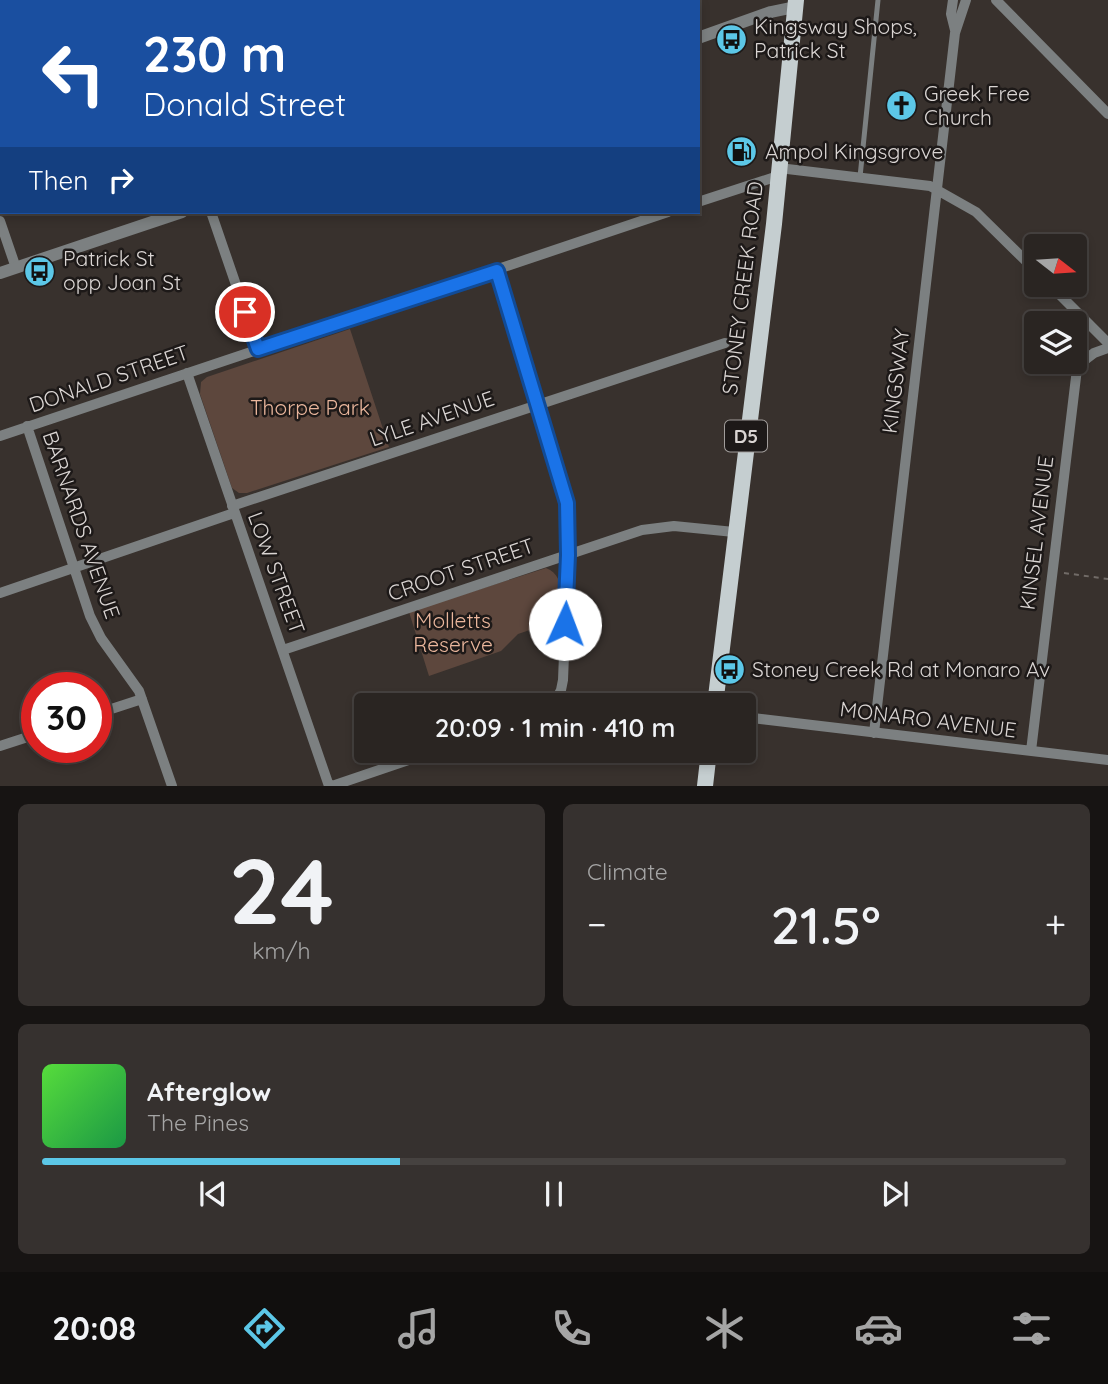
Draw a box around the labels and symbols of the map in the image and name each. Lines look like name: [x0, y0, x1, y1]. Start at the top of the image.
place label: Kingsway Shops, Patrick St: [754, 13, 917, 63]
bus stop icon: Kingsway Shops, Patrick St: [714, 22, 748, 56]
place label: Greek Free Church: [924, 80, 1030, 130]
church icon: Greek Free Church: [884, 89, 918, 123]
fuel station icon: Ampol Kingsgrove: [725, 135, 759, 169]
place label: Ampol Kingsgrove: [765, 138, 943, 164]
street label: STONEY CREEK ROAD: [716, 180, 768, 396]
north arrow: [1024, 234, 1087, 298]
place label: Patrick St opp Joan St: [63, 245, 181, 295]
bus stop icon: Patrick St opp Joan St: [23, 254, 57, 288]
pin: [215, 282, 275, 342]
street label: KINGSWAY: [876, 327, 914, 435]
street label: DONALD STREET: [25, 339, 192, 418]
street label: LYLE AVENUE: [366, 385, 497, 452]
park label: Thorpe Park: [250, 394, 370, 420]
road number: D5: [725, 420, 767, 452]
street label: BARNARDS AVENUE: [38, 427, 126, 622]
street label: KINSEL AVENUE: [1014, 454, 1058, 611]
street label: LOW STREET: [243, 508, 311, 637]
street label: CROOT STREET: [384, 532, 537, 606]
position arrow: [528, 587, 602, 661]
park label: Molletts Reserve: [413, 607, 493, 657]
bus stop icon: Stoney Creek Rd at Monaro Av: [712, 653, 746, 687]
place label: Stoney Creek Rd at Monaro Av: [752, 656, 1050, 682]
speed limit sign: 30: [21, 672, 112, 763]
street label: MONARO AVENUE: [838, 695, 1018, 743]

